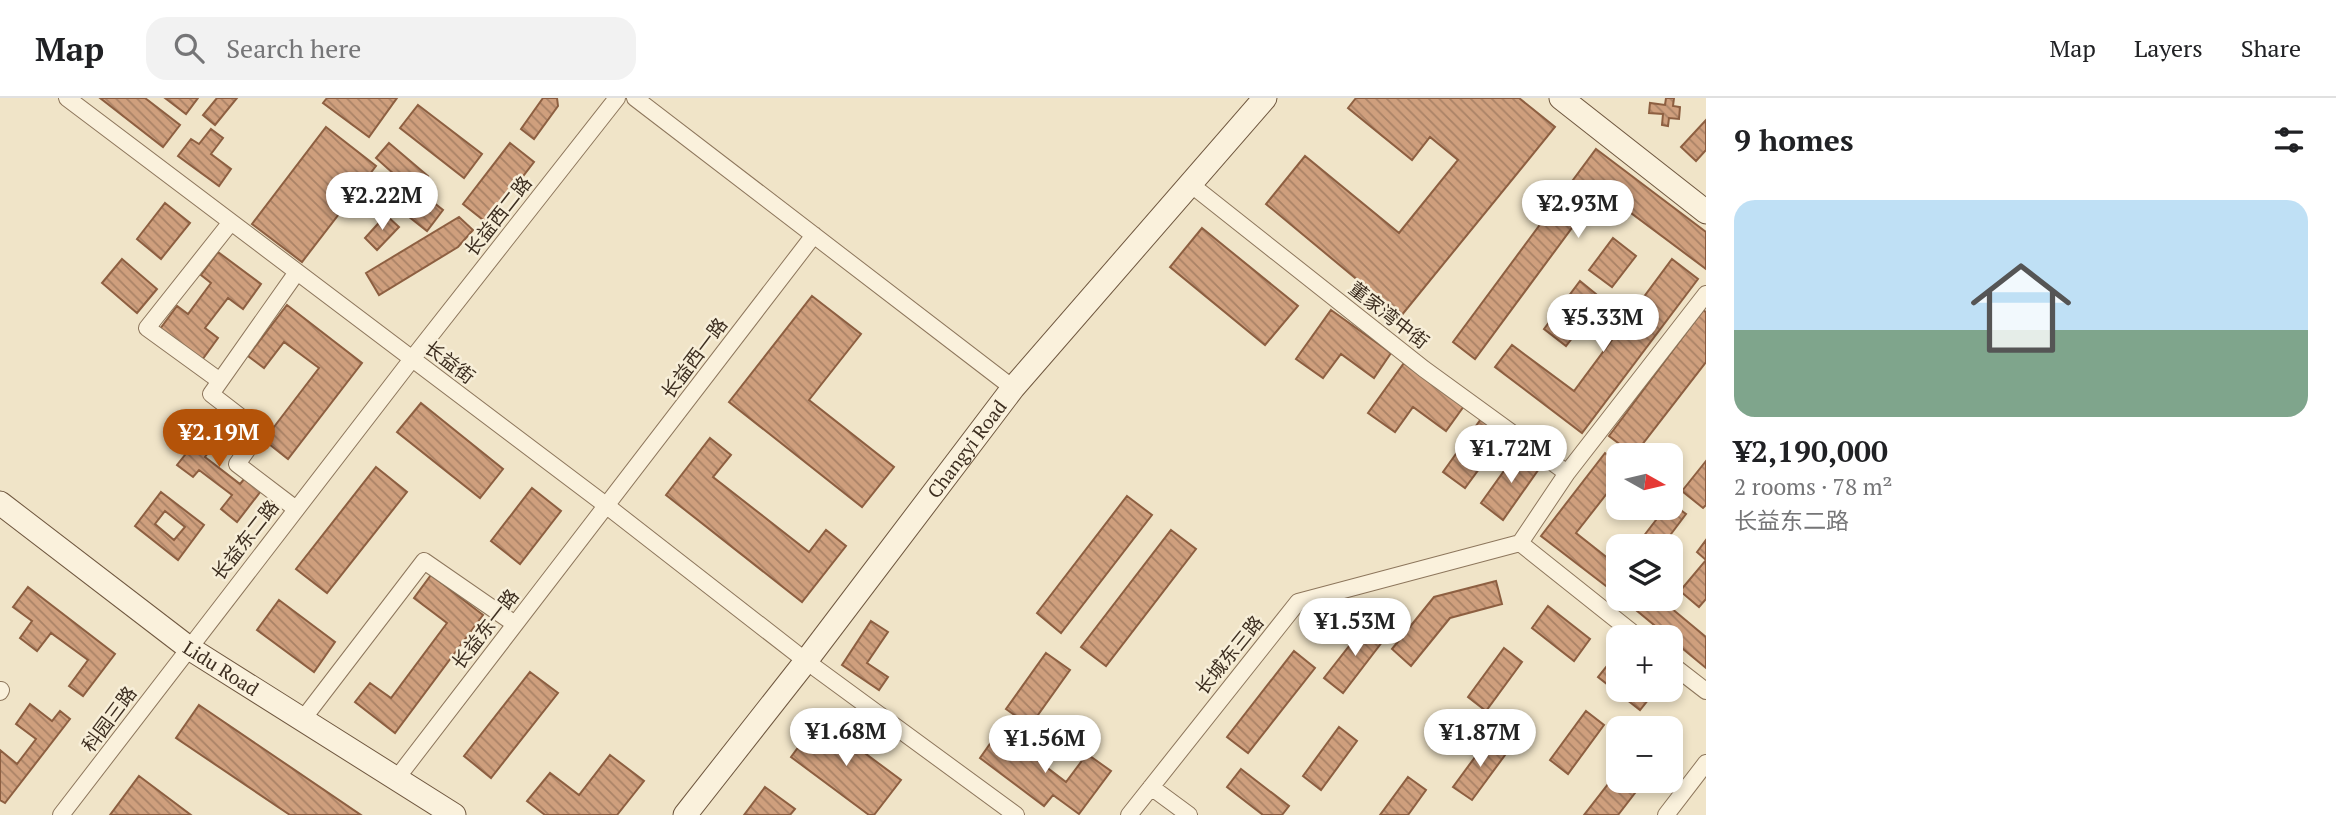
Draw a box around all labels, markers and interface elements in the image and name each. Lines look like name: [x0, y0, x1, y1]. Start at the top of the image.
search box: [146, 17, 636, 80]
text: Map: [35, 27, 104, 70]
icon: search: [170, 29, 208, 67]
text: Search here: [226, 31, 361, 65]
text: Map: [2049, 32, 2096, 64]
text: Layers: [2134, 32, 2203, 64]
text: Share: [2241, 32, 2301, 64]
text: 9 homes: [1734, 120, 1853, 160]
icon: filters: [2270, 121, 2308, 159]
street label: 长益西二路: [459, 171, 537, 261]
pin: ¥2.22M: [325, 172, 439, 232]
text: ¥2.22M: [342, 179, 422, 210]
pin: ¥2.93M: [1521, 180, 1635, 240]
text: ¥2.93M: [1538, 187, 1618, 218]
icon: home: [1958, 245, 2084, 371]
street label: 董家湾中街: [1344, 276, 1434, 354]
pin: ¥5.33M: [1546, 294, 1660, 354]
text: ¥5.33M: [1563, 301, 1643, 332]
street label: 长益西一路: [655, 312, 732, 403]
street label: 长益街: [420, 334, 481, 389]
street label: Changyi Road: [921, 394, 1012, 503]
pin: ¥2.19M: [162, 410, 276, 469]
text: ¥2.19M: [179, 416, 259, 447]
pin: ¥1.72M: [1454, 426, 1568, 485]
text: ¥2,190,000: [1734, 431, 1888, 471]
text: ¥1.72M: [1471, 432, 1551, 463]
north arrow: [1606, 443, 1684, 520]
map controls: [1606, 443, 1683, 793]
text: 2 rooms · 78 m²: [1734, 471, 1893, 502]
street label: 长益东二路: [206, 495, 284, 585]
text: 长益东二路: [1734, 505, 1849, 536]
button: layers: [1606, 534, 1683, 611]
street label: 长益东一路: [446, 584, 524, 674]
pin: ¥1.53M: [1298, 598, 1412, 658]
text: ¥1.53M: [1315, 605, 1395, 636]
street label: 长城东三路: [1189, 610, 1268, 699]
button: +: [1606, 625, 1683, 702]
street label: Lidu Road: [179, 635, 264, 701]
street label: 科园三路: [76, 681, 141, 757]
pin: ¥1.68M: [789, 708, 903, 768]
pin: ¥1.87M: [1423, 710, 1537, 769]
text: ¥1.68M: [806, 715, 886, 746]
pin: ¥1.56M: [988, 716, 1102, 775]
text: ¥1.87M: [1440, 716, 1520, 747]
button: −: [1606, 716, 1683, 793]
text: ¥1.56M: [1005, 722, 1085, 753]

